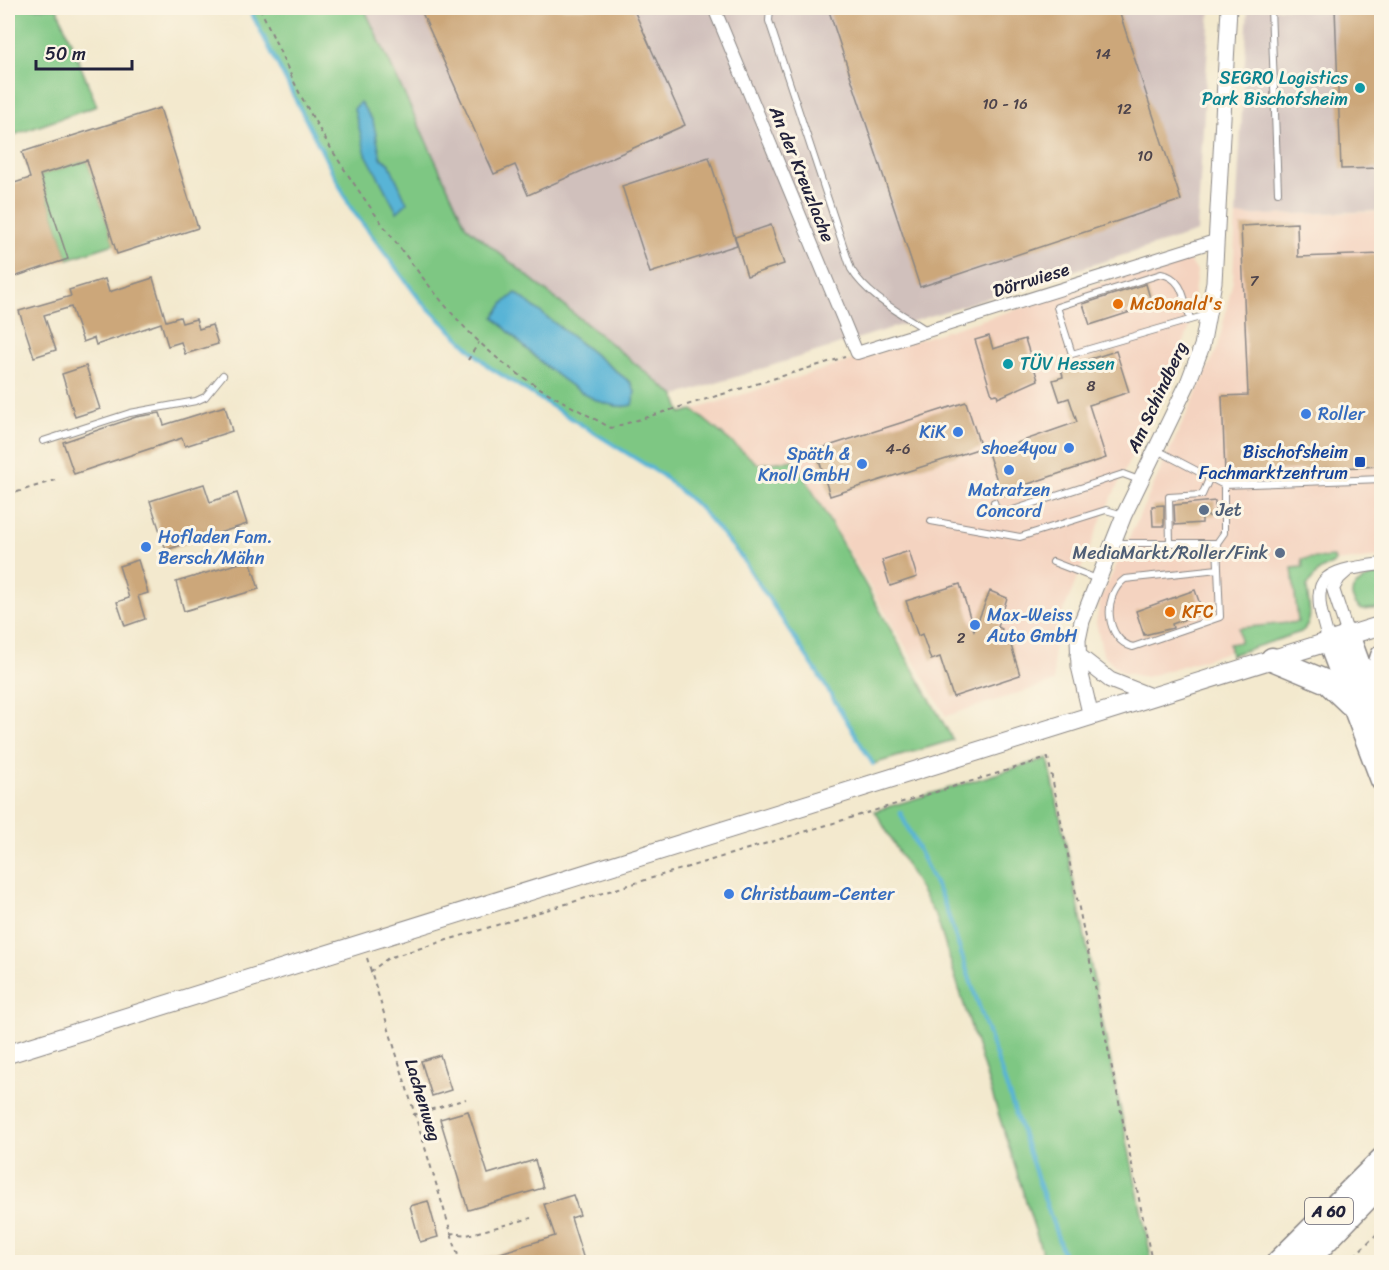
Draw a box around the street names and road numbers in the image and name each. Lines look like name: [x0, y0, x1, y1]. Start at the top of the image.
street label: An der Kreuzlache: [760, 100, 844, 247]
street label: Dörrwiese: [989, 253, 1073, 307]
street label: Am Schindberg: [1117, 336, 1197, 459]
street label: Lachenweg: [395, 1055, 451, 1145]
road number: A 60: [1305, 1198, 1353, 1224]

